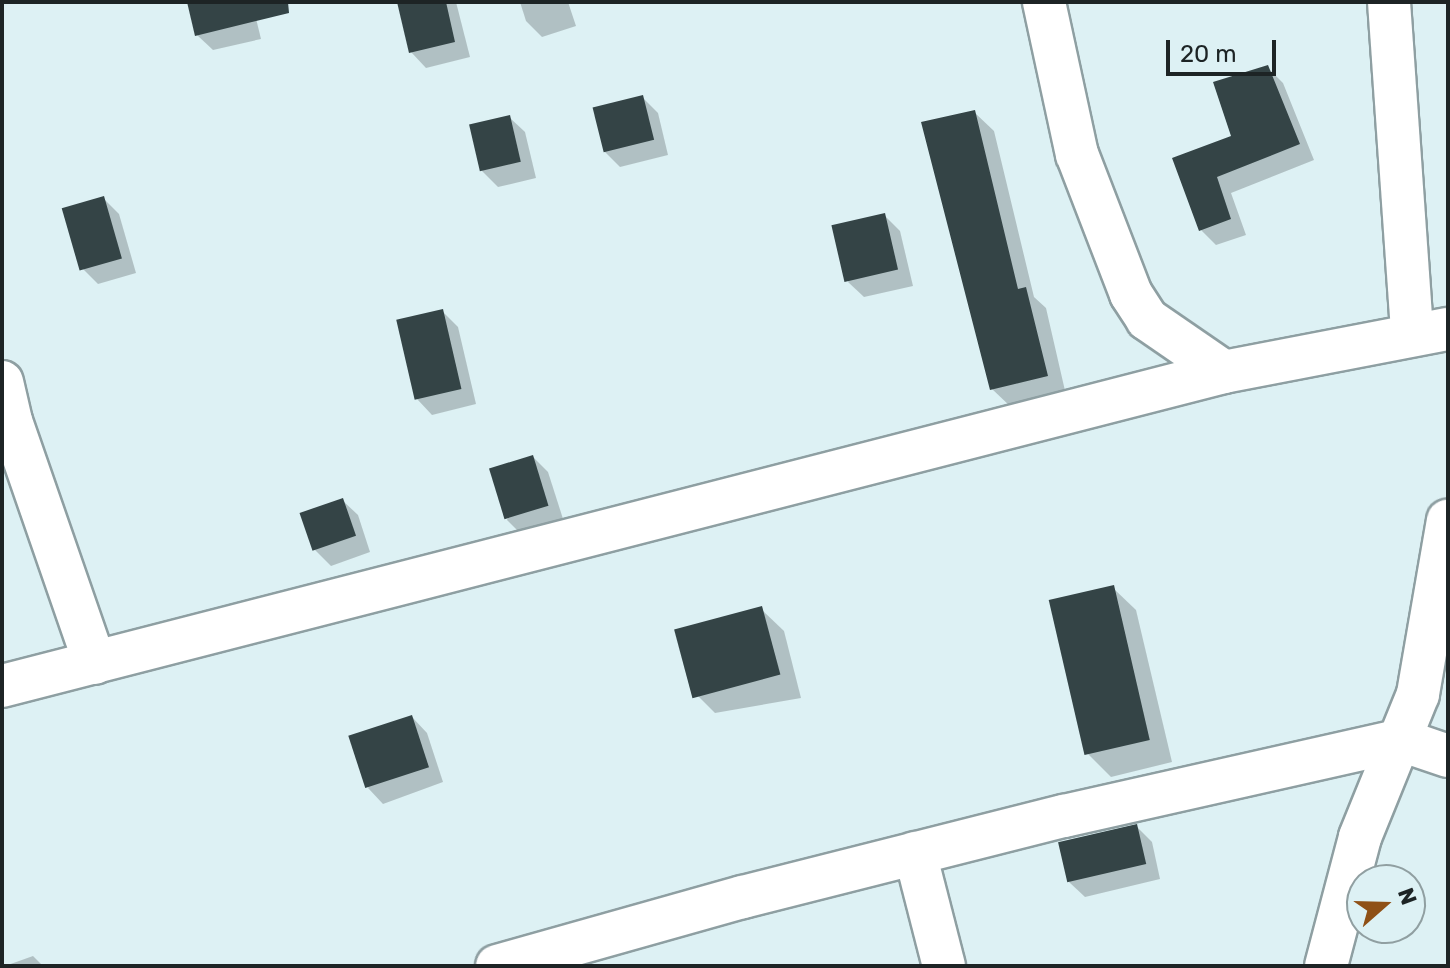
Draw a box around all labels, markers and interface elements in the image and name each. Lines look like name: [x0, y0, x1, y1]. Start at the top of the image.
scale bar: [1170, 24, 1280, 74]
text: 20 m: [1180, 40, 1237, 68]
north arrow: [1346, 864, 1426, 944]
text: N: [1392, 884, 1423, 908]

